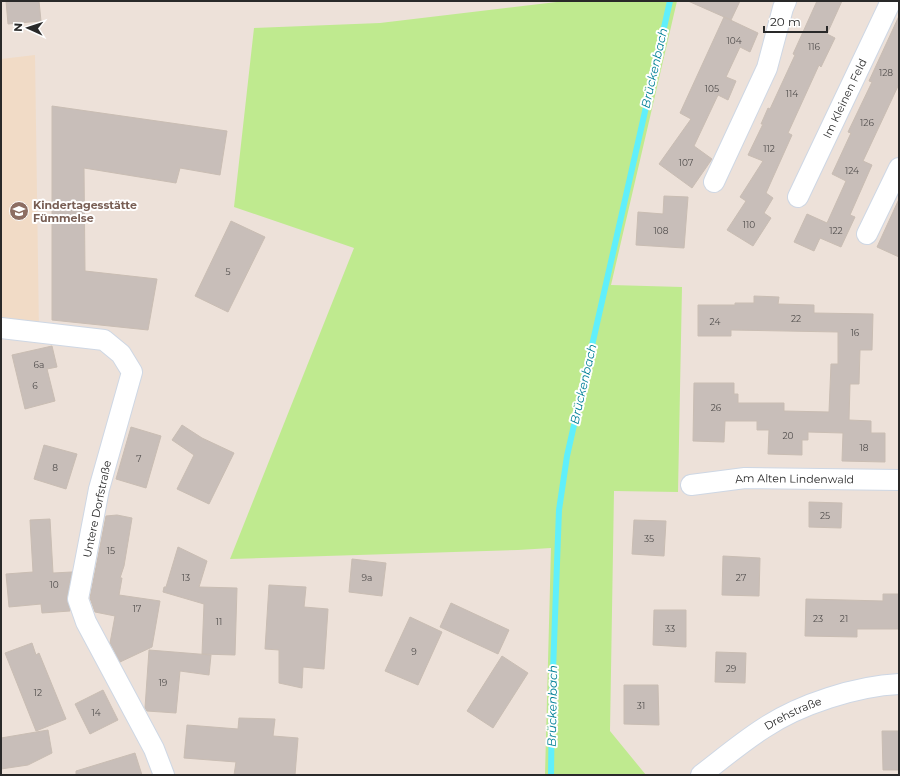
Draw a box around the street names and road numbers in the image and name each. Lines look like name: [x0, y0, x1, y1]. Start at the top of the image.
street label: Im Kleinen Feld: [820, 56, 870, 141]
street label: Untere Dorfstraße: [80, 459, 114, 559]
street label: Am Alten Lindenwald: [734, 471, 854, 486]
street label: Drehstraße: [761, 694, 824, 733]

